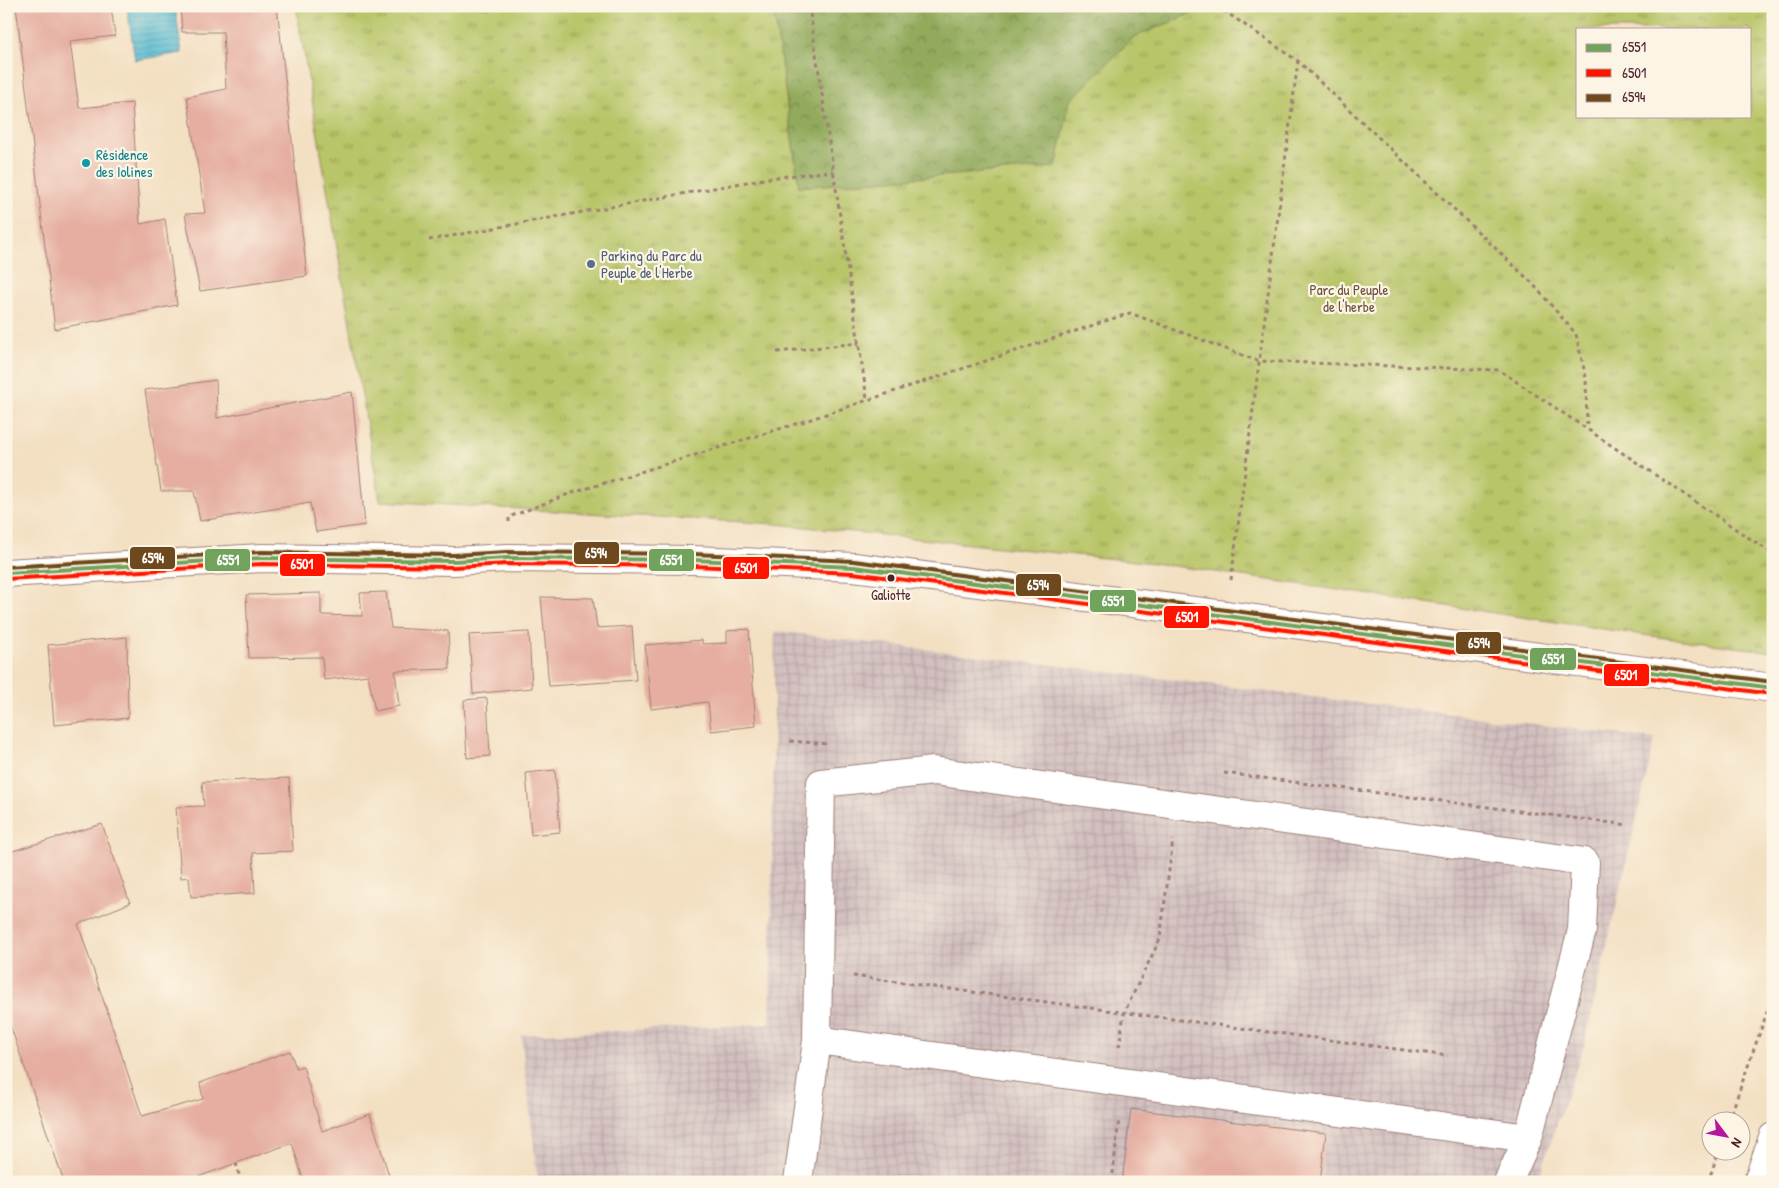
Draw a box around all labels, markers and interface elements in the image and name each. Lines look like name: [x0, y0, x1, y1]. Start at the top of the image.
legend: [1576, 28, 1752, 118]
text: 6551: [1622, 36, 1646, 57]
text: 6501: [1622, 62, 1647, 83]
text: 6594: [1622, 86, 1646, 107]
place label: Résidence des Iolines: [96, 144, 153, 182]
marker: Résidence des Iolines: [80, 157, 92, 169]
place label: Parking du Parc du Peuple de l'Herbe: [601, 245, 702, 283]
marker: Parking du Parc du Peuple de l'Herbe: [585, 258, 597, 270]
park label: Parc du Peuple de l'herbe: [1309, 279, 1389, 317]
line badge: 6594: [573, 541, 620, 565]
text: 6594: [585, 543, 608, 562]
line badge: 6594: [129, 546, 176, 570]
text: 6594: [142, 548, 165, 567]
line badge: 6551: [204, 548, 251, 572]
line badge: 6551: [648, 548, 695, 572]
text: 6551: [217, 550, 239, 569]
text: 6551: [660, 550, 682, 569]
line badge: 6501: [279, 553, 326, 577]
text: 6501: [291, 554, 313, 573]
line badge: 6501: [722, 556, 770, 580]
text: 6501: [735, 558, 757, 577]
marker: Galiotte: [886, 573, 896, 583]
line badge: 6594: [1015, 573, 1062, 597]
text: 6594: [1027, 575, 1050, 594]
place label: Galiotte: [871, 585, 911, 604]
line badge: 6551: [1089, 589, 1137, 613]
text: 6551: [1102, 591, 1124, 610]
line badge: 6501: [1163, 605, 1210, 629]
text: 6501: [1176, 607, 1198, 626]
line badge: 6594: [1455, 631, 1502, 655]
text: 6594: [1468, 633, 1491, 652]
line badge: 6551: [1529, 647, 1577, 671]
text: 6551: [1542, 649, 1564, 668]
line badge: 6501: [1603, 663, 1650, 687]
text: 6501: [1615, 665, 1637, 684]
north arrow: [1702, 1110, 1752, 1160]
text: N: [1727, 1135, 1747, 1152]

